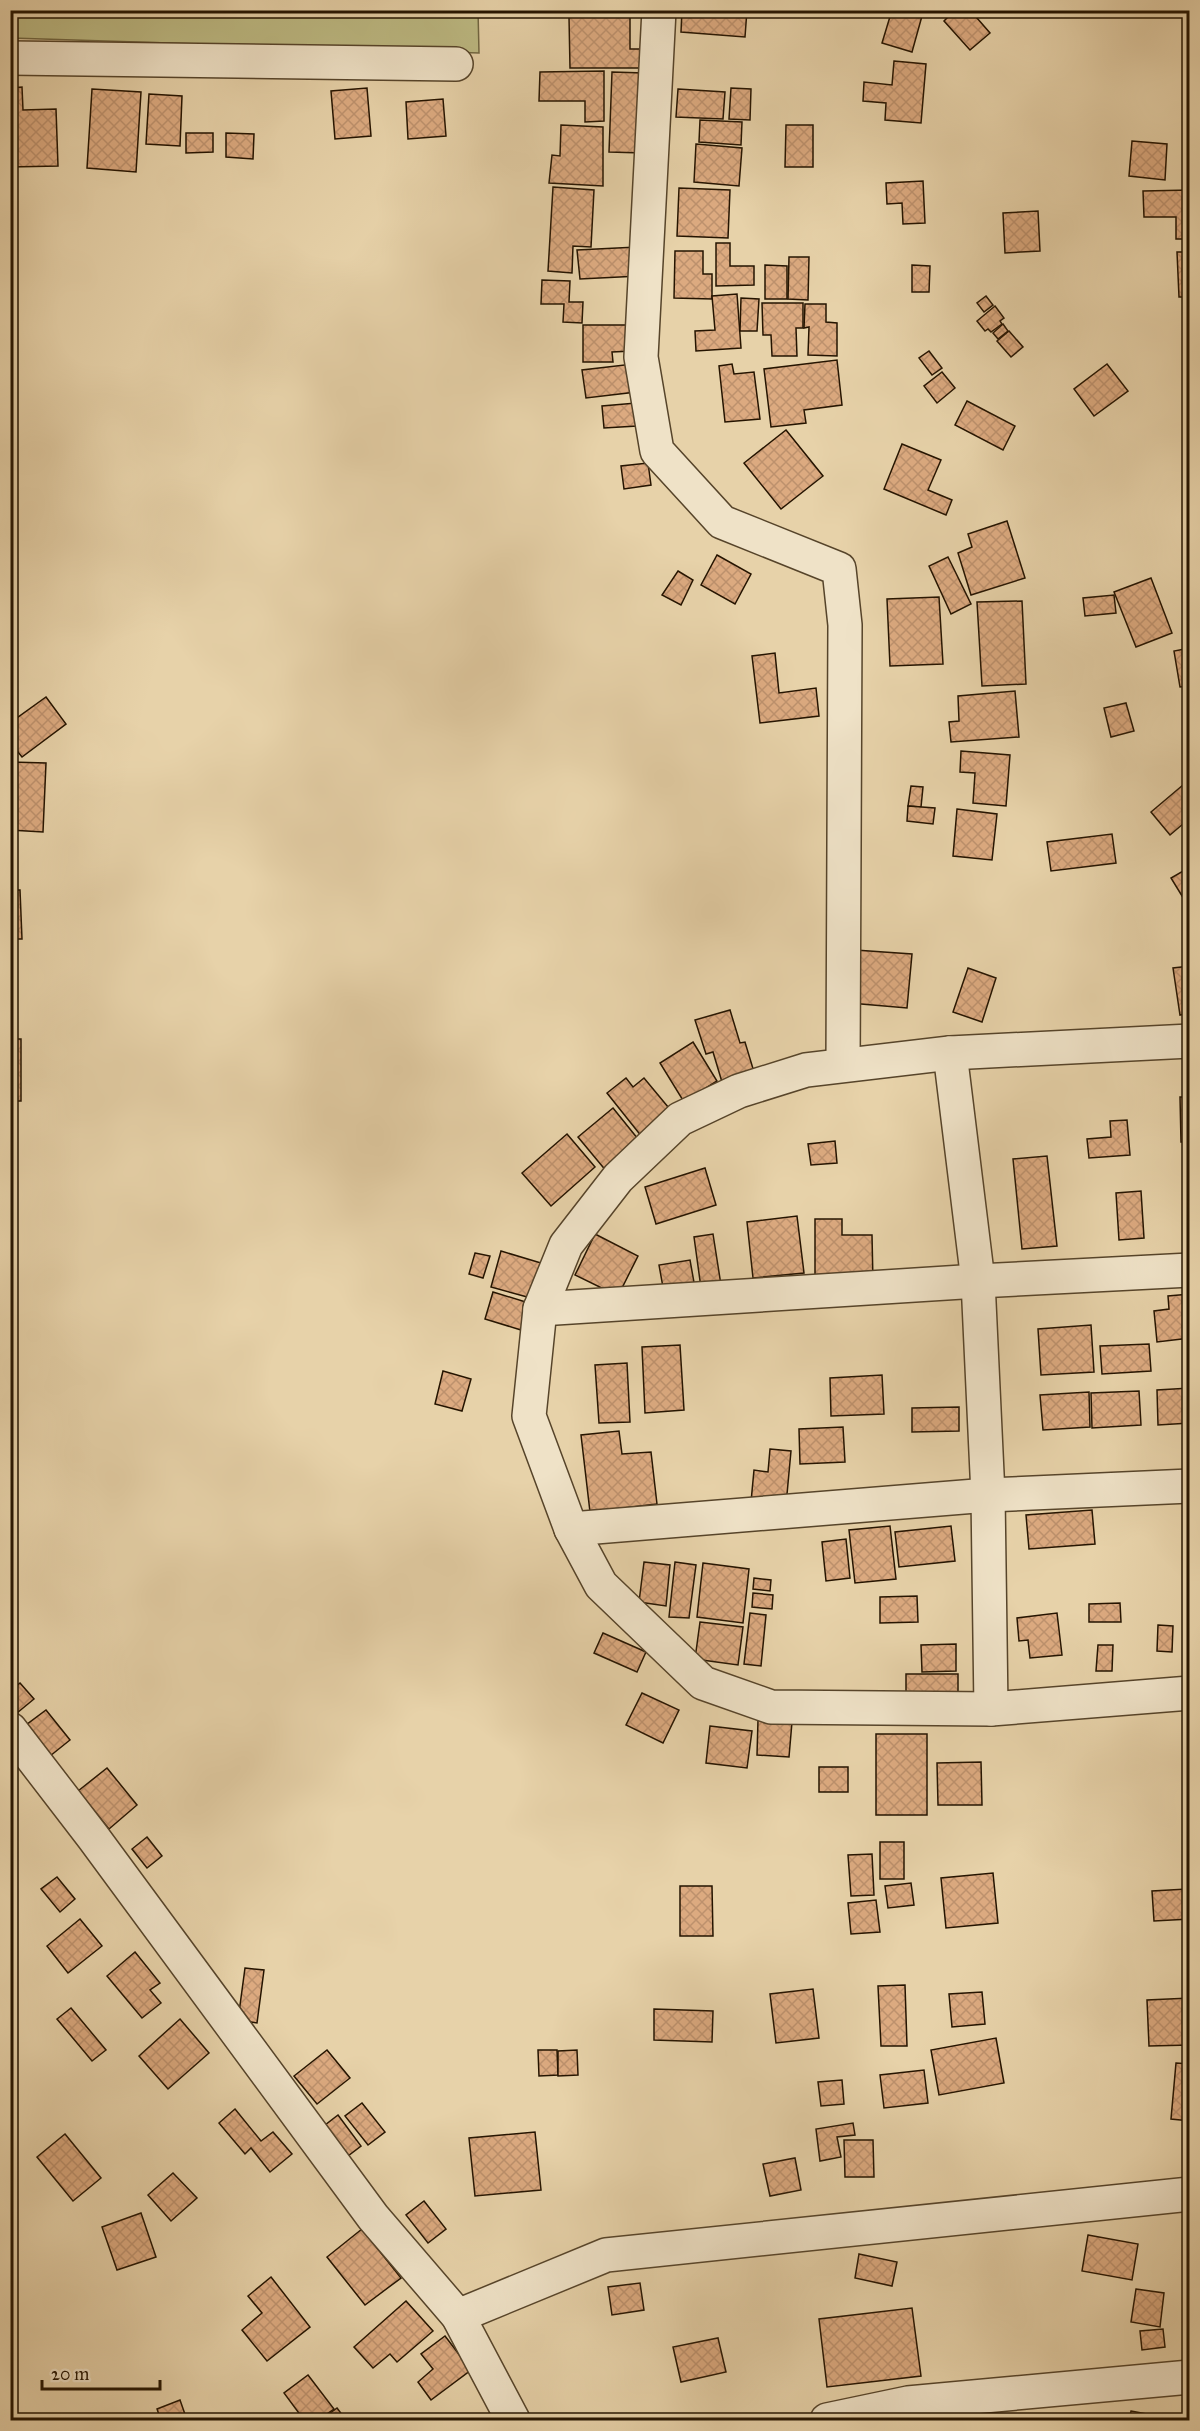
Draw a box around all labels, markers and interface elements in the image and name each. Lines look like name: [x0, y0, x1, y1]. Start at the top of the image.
scale bar: [42, 2353, 160, 2391]
text: 20 m: [51, 2363, 89, 2385]

